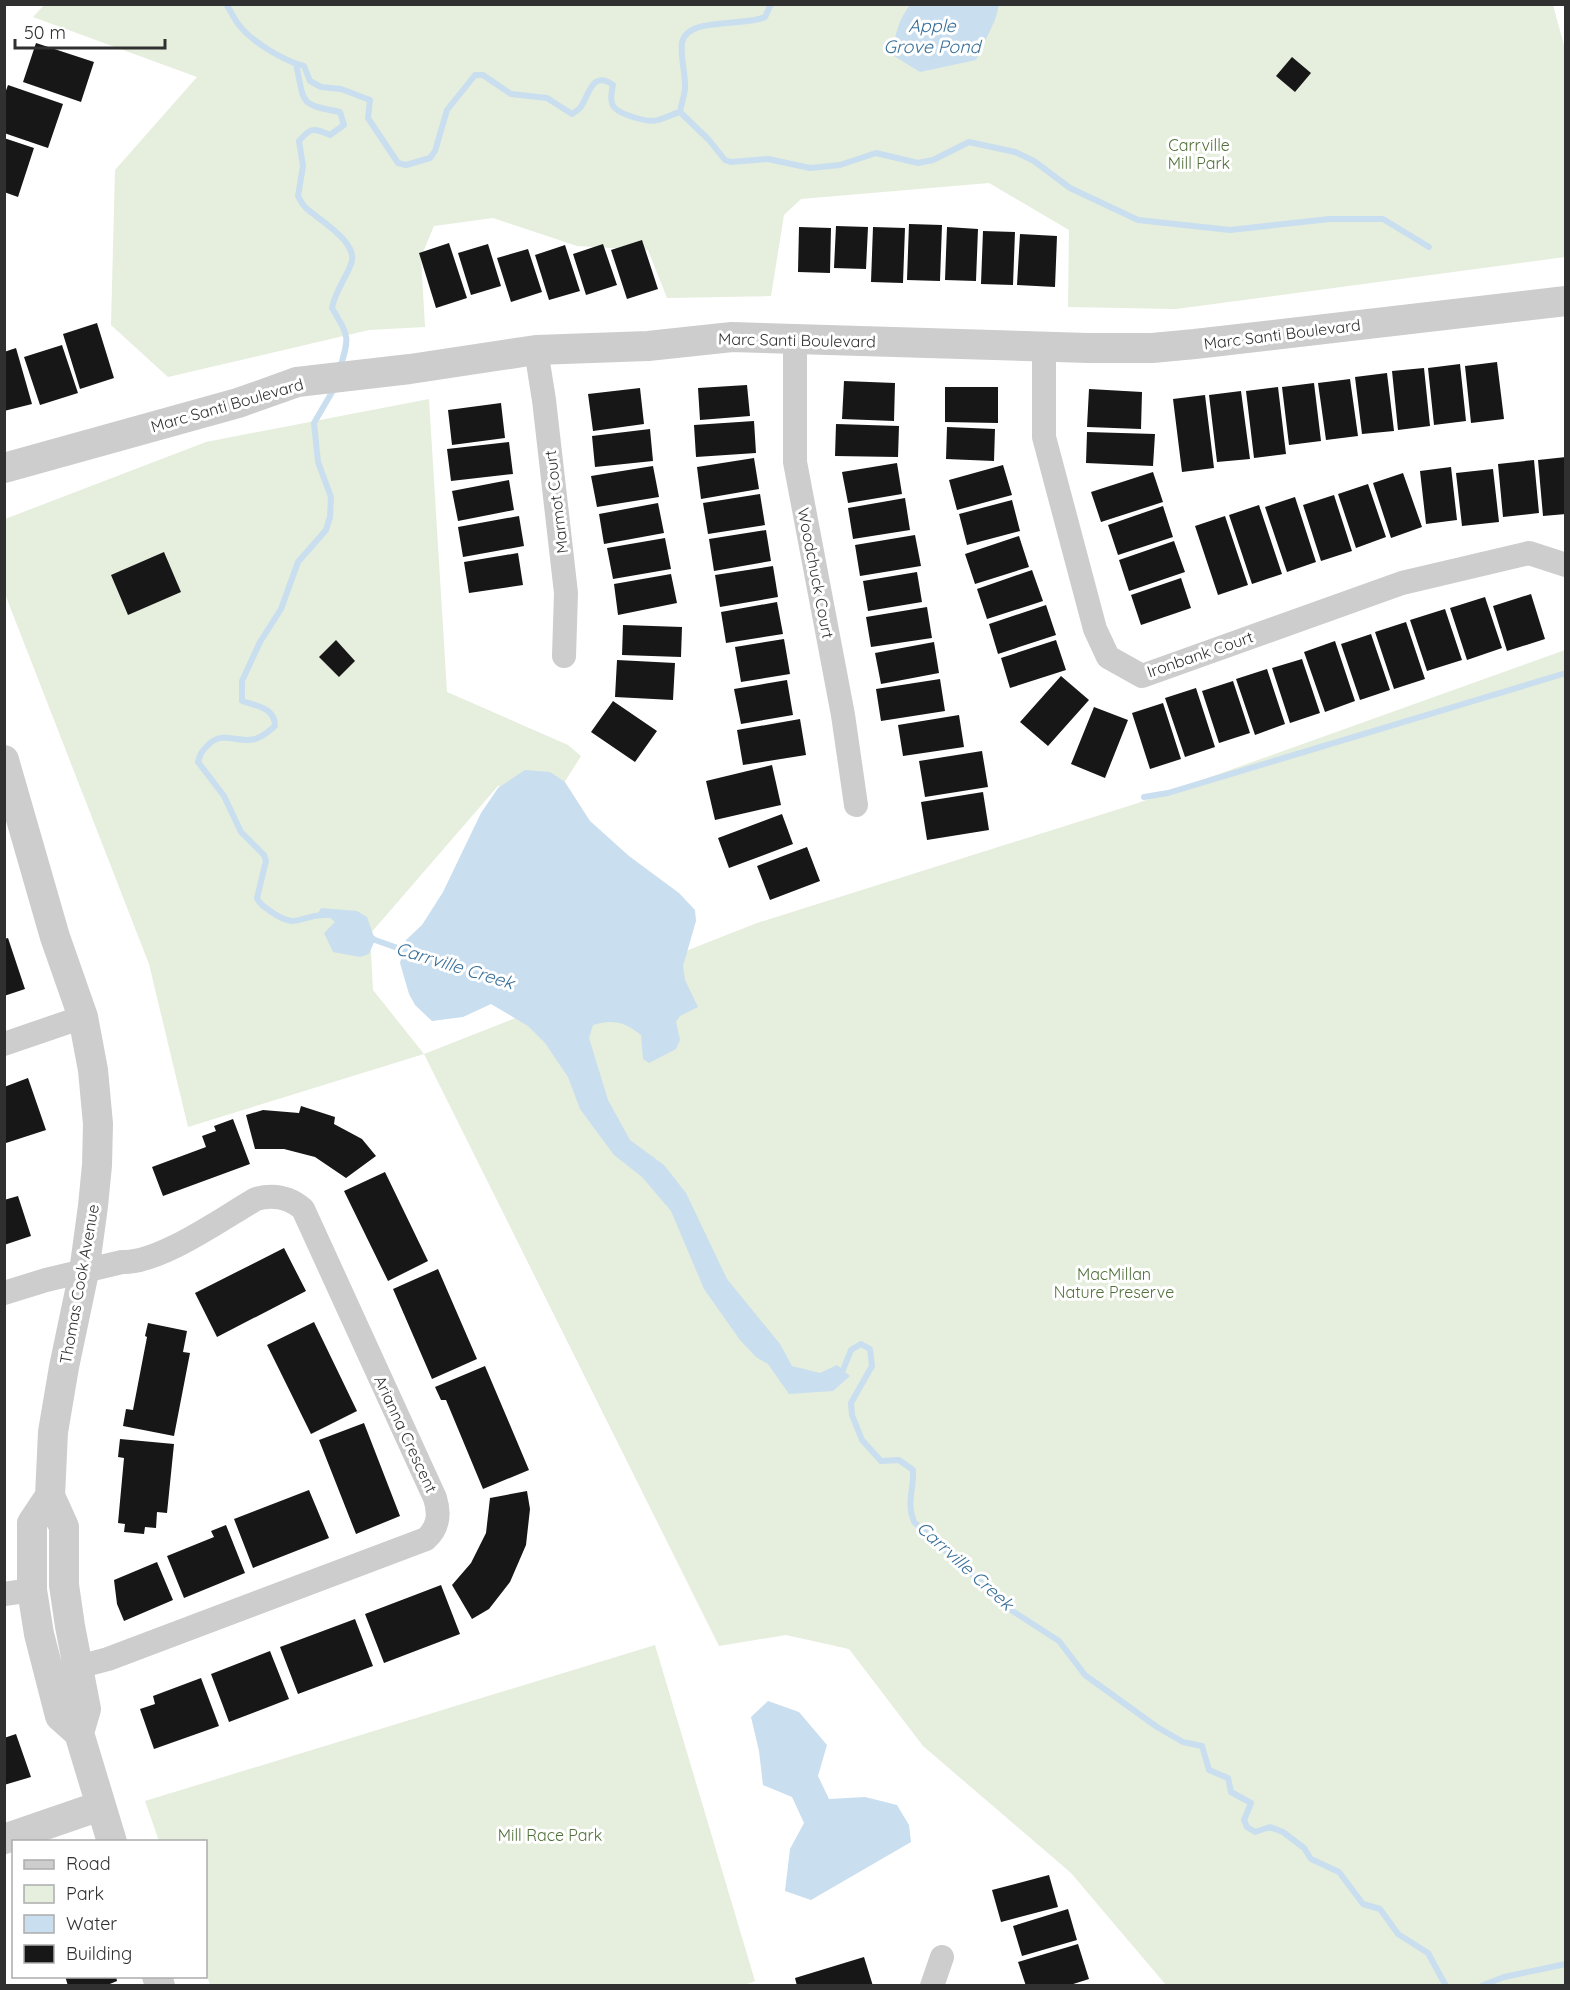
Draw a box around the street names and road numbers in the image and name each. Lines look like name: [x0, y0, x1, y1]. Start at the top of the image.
street label: Marc Santi Boulevard: [1202, 314, 1362, 354]
street label: Marc Santi Boulevard: [718, 329, 876, 351]
street label: Marc Santi Boulevard: [148, 374, 306, 436]
street label: Marmot Court: [540, 449, 572, 555]
street label: Woodchuck Court: [794, 506, 838, 640]
street label: Ironbank Court: [1144, 626, 1256, 682]
street label: Thomas Cook Avenue: [55, 1202, 103, 1366]
street label: Arianna Crescent: [370, 1372, 442, 1496]

